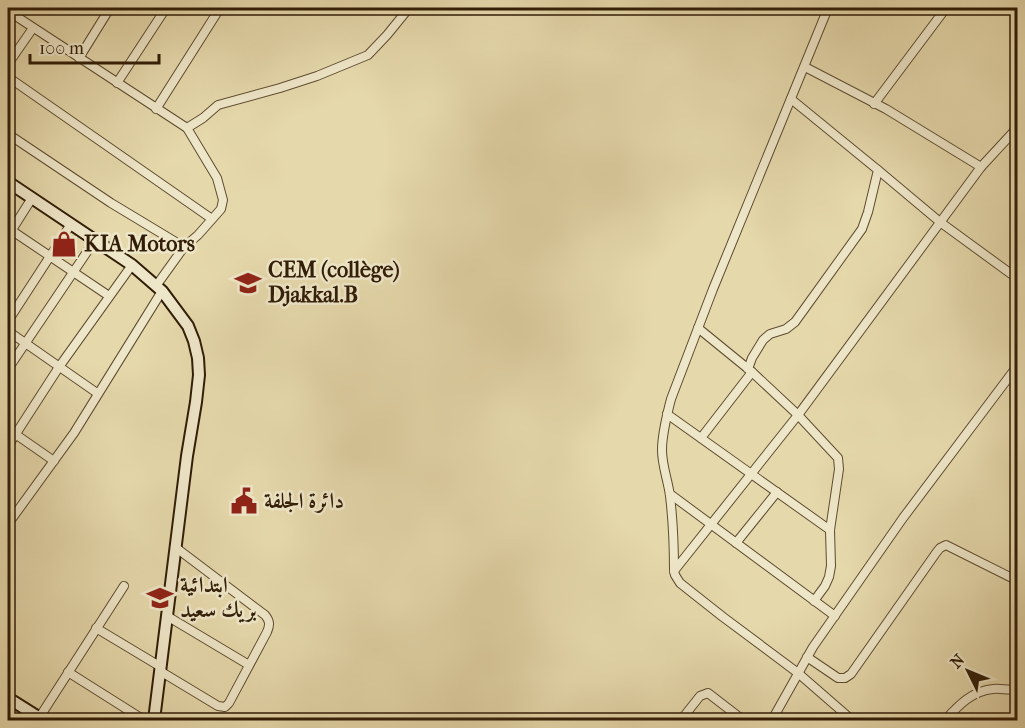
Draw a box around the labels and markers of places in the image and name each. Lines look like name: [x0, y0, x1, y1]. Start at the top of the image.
shop icon: KIA Motors: [49, 229, 79, 259]
place label: KIA Motors: [84, 231, 195, 257]
place label: CEM (collège) Djakkal.B: [268, 257, 400, 308]
school or university icon: CEM (collège) Djakkal.B: [233, 268, 263, 298]
public building icon: دائرة الجلفة: [229, 486, 259, 516]
place label: دائرة الجلفة: [264, 488, 344, 514]
place label: ابتدائية بريك سعيد: [180, 572, 257, 623]
school or university icon: ابتدائية بريك سعيد: [145, 583, 175, 613]

